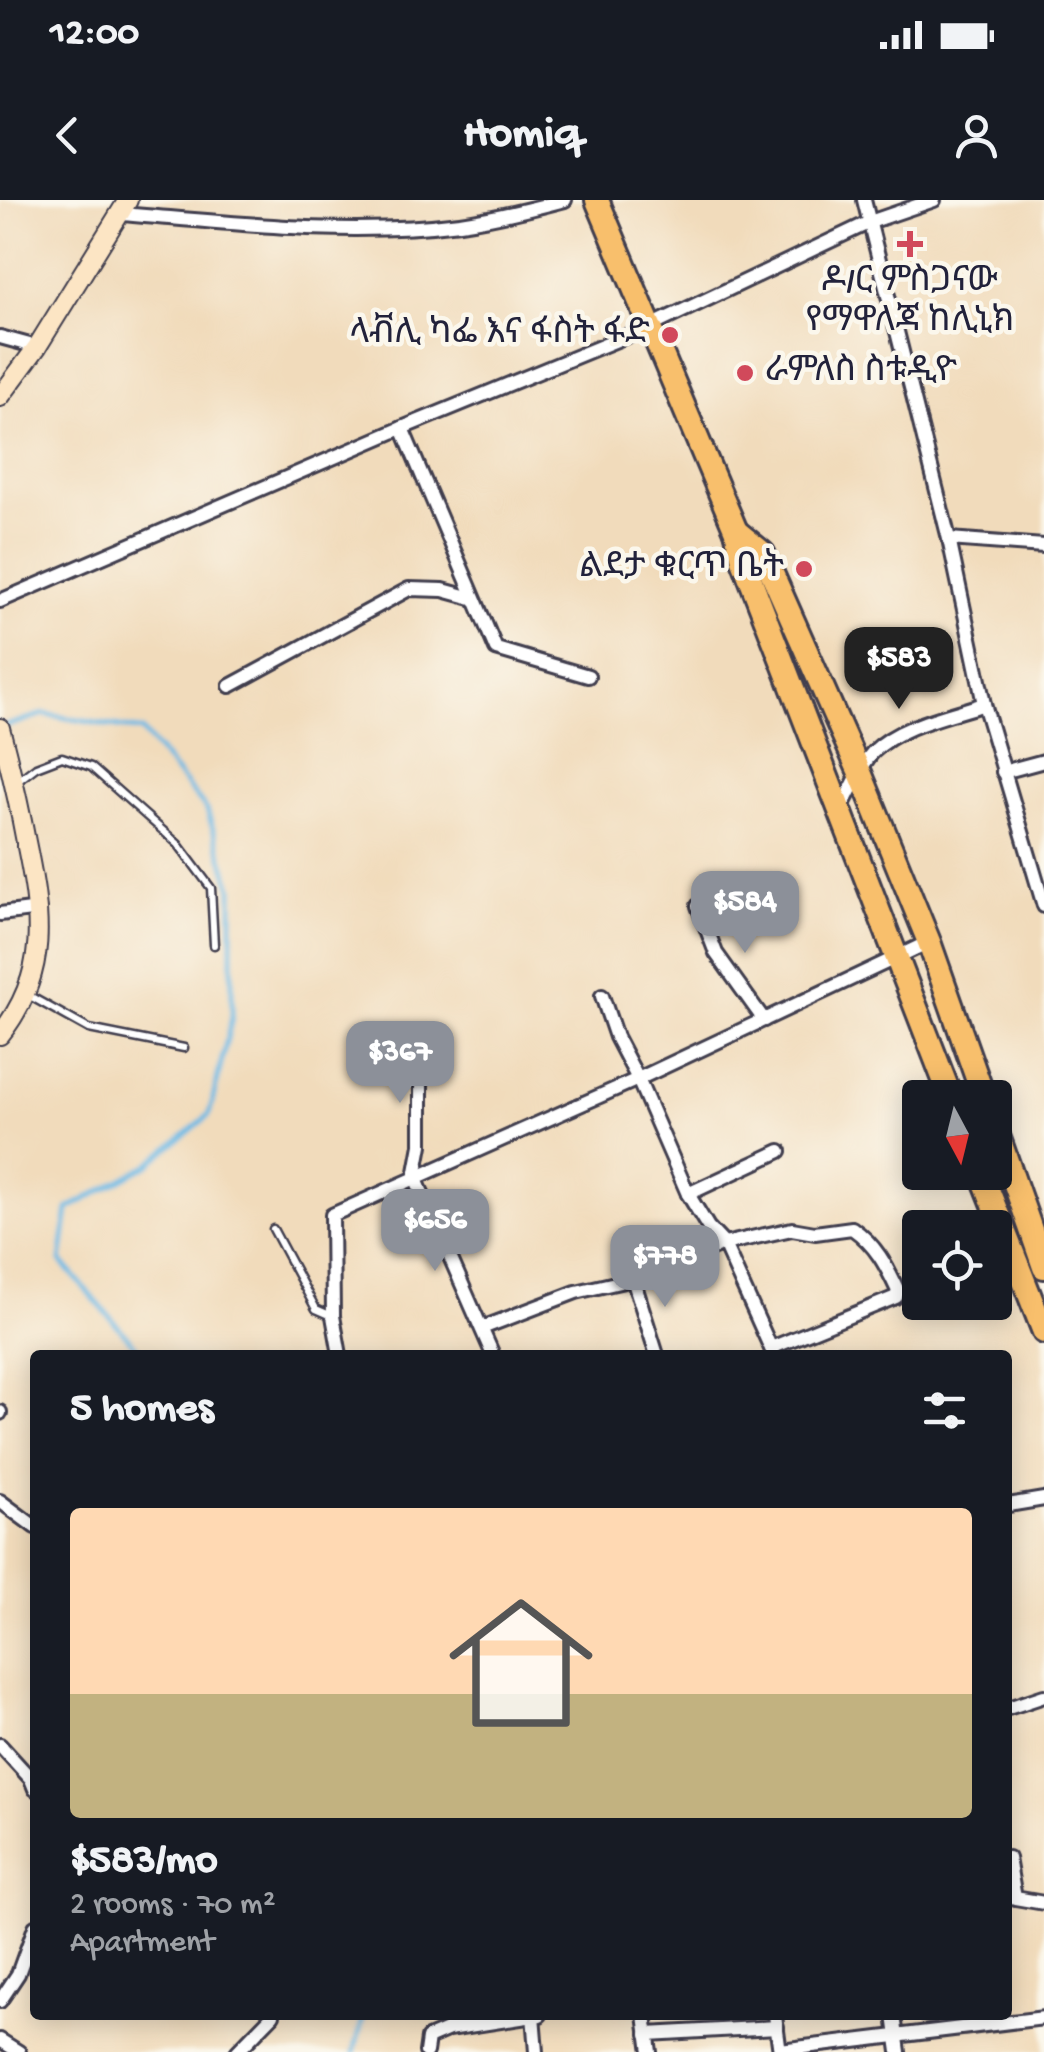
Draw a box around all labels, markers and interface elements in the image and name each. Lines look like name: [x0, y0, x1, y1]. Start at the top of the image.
text: 12:00: [50, 13, 139, 57]
icon: back: [40, 108, 95, 163]
icon: person: [949, 108, 1004, 163]
text: Homiq: [463, 109, 581, 162]
marker: ዶ/ር ምስጋናው የማዋለጃ ከሊኒክ: [897, 231, 923, 257]
place label: ዶ/ር ምስጋናው የማዋለጃ ከሊኒክ: [805, 263, 1015, 344]
place label: ላቭሊ ካፌ እና ፋስት ፋድ: [350, 312, 650, 356]
marker: ላቭሊ ካፌ እና ፋስት ፋድ: [659, 324, 681, 346]
place label: ራምለስ ስቱዲዮ: [765, 353, 957, 394]
marker: ራምለስ ስቱዲዮ: [734, 362, 756, 384]
place label: ልደታ ቁርጥ ቤት: [579, 548, 784, 590]
marker: ልደታ ቁርጥ ቤት: [793, 558, 815, 580]
pin: $583: [840, 627, 958, 712]
text: $583: [866, 640, 932, 678]
pin: $584: [686, 871, 804, 956]
text: $584: [713, 884, 777, 922]
pin: $367: [341, 1021, 459, 1106]
text: $367: [368, 1034, 432, 1072]
north arrow: [902, 1080, 1012, 1190]
map controls: [902, 1080, 1012, 1320]
pin: $656: [376, 1189, 494, 1274]
text: $656: [403, 1202, 467, 1240]
button: locate: [902, 1210, 1012, 1320]
pin: $778: [606, 1225, 724, 1310]
text: $778: [632, 1238, 698, 1276]
icon: filters: [917, 1383, 972, 1438]
text: 5 homes: [70, 1386, 213, 1435]
icon: home: [431, 1573, 611, 1753]
text: $583/mo: [70, 1838, 217, 1887]
text: 2 rooms · 70 m²: [70, 1887, 275, 1925]
text: Apartment: [70, 1925, 214, 1963]

